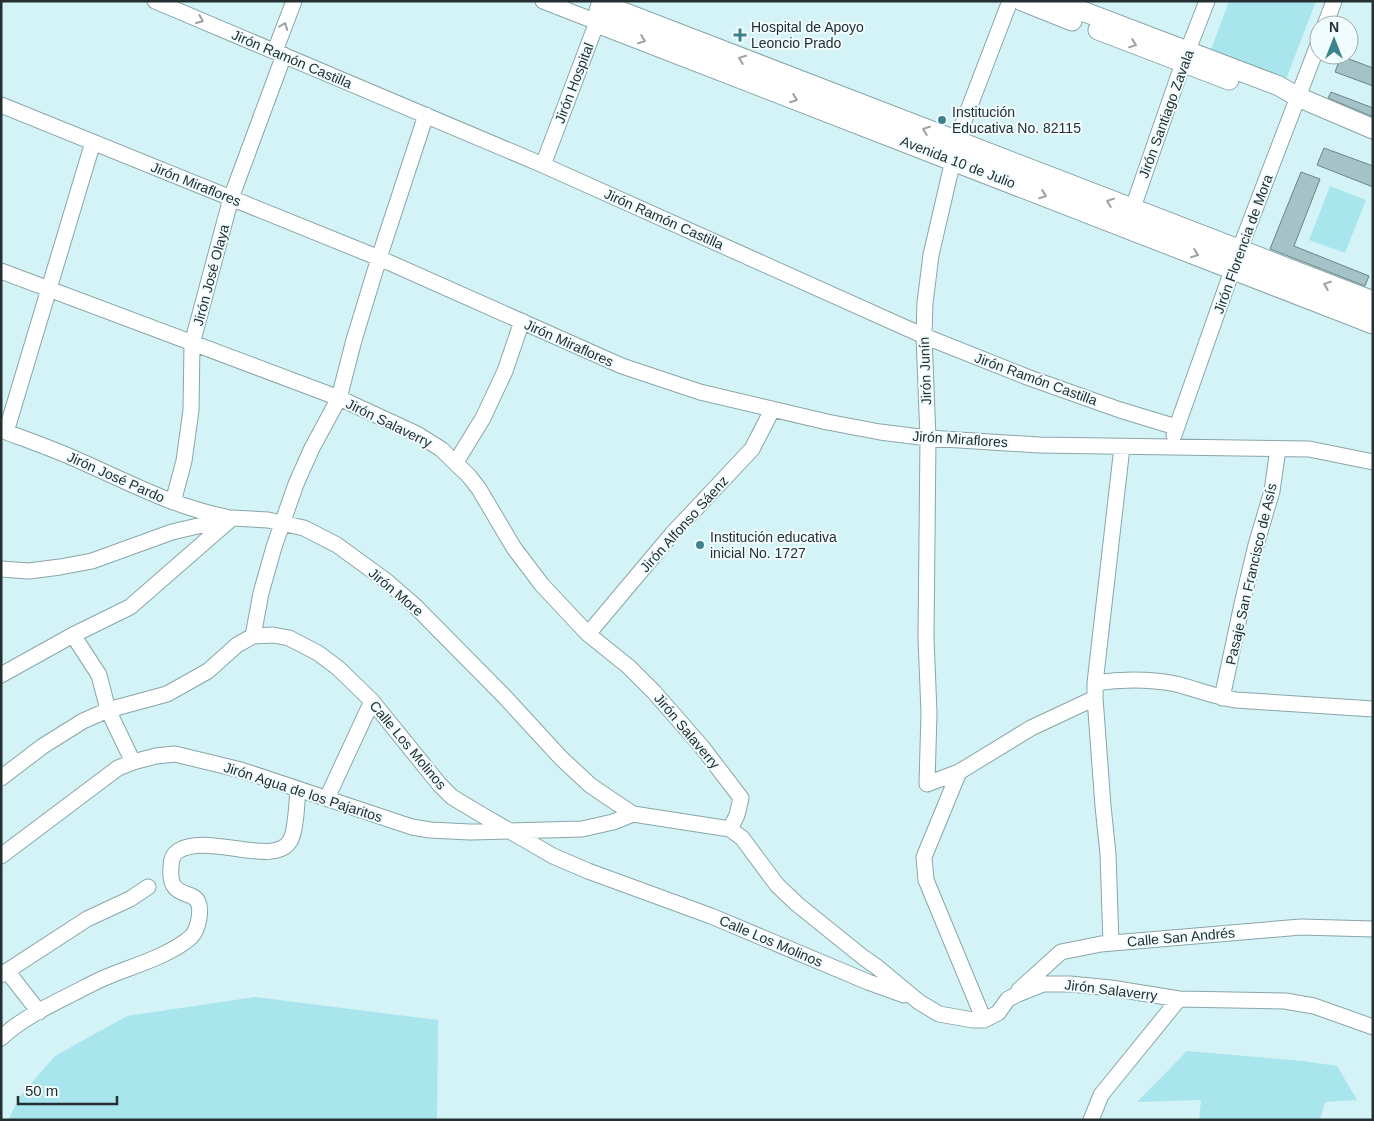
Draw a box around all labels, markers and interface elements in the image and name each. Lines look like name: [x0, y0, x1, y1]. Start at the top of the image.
one-way arrow: [195, 14, 204, 24]
north arrow: [1309, 15, 1359, 65]
place label: Hospital de Apoyo Leoncio Prado: [751, 19, 864, 51]
text: N: [1329, 19, 1339, 35]
one-way arrow: [278, 22, 289, 31]
street label: Jirón Ramón Castilla: [229, 26, 355, 92]
marker: Hospital de Apoyo Leoncio Prado: [733, 28, 747, 42]
one-way arrow: [638, 34, 646, 44]
one-way arrow: [1128, 38, 1136, 48]
street label: Jirón Hospital: [551, 41, 597, 125]
street label: Jirón Santiago Zavala: [1135, 47, 1197, 180]
one-way arrow: [738, 55, 747, 65]
one-way arrow: [789, 93, 798, 103]
place label: Institución Educativa No. 82115: [952, 104, 1081, 136]
marker: Institución Educativa No. 82115: [936, 114, 948, 126]
one-way arrow: [922, 126, 931, 136]
street label: Avenida 10 de Julio: [898, 133, 1018, 191]
street label: Jirón Miraflores: [149, 159, 243, 209]
street label: Jirón Florencia de Mora: [1210, 172, 1276, 316]
street label: Jirón Ramón Castilla: [602, 185, 726, 253]
one-way arrow: [1039, 190, 1047, 200]
one-way arrow: [1106, 198, 1115, 208]
street label: Jirón José Olaya: [190, 222, 232, 327]
one-way arrow: [1190, 248, 1199, 258]
one-way arrow: [1323, 281, 1332, 291]
street label: Jirón Miraflores: [522, 316, 616, 370]
street label: Jirón Junín: [916, 336, 934, 406]
street label: Jirón Ramón Castilla: [973, 349, 1100, 409]
street label: Jirón Salaverry: [344, 395, 434, 451]
street label: Jirón Miraflores: [912, 428, 1008, 450]
street label: Jirón José Pardo: [65, 448, 167, 506]
street label: Jirón Alfonso Sáenz: [637, 473, 731, 575]
street label: Pasaje San Francisco de Asís: [1222, 482, 1280, 666]
place label: Institución educativa inicial No. 1727: [710, 529, 837, 561]
marker: Institución educativa inicial No. 1727: [694, 539, 706, 551]
street label: Jirón More: [366, 565, 427, 620]
street label: Jirón Salaverry: [651, 690, 723, 772]
street label: Calle Los Molinos: [366, 698, 450, 792]
street label: Jirón Agua de los Pajaritos: [222, 759, 384, 825]
street label: Calle Los Molinos: [717, 912, 825, 970]
street label: Calle San Andrés: [1126, 924, 1236, 950]
street label: Jirón Salaverry: [1064, 976, 1158, 1004]
scale bar: [18, 1074, 116, 1106]
text: 50 m: [25, 1082, 58, 1099]

